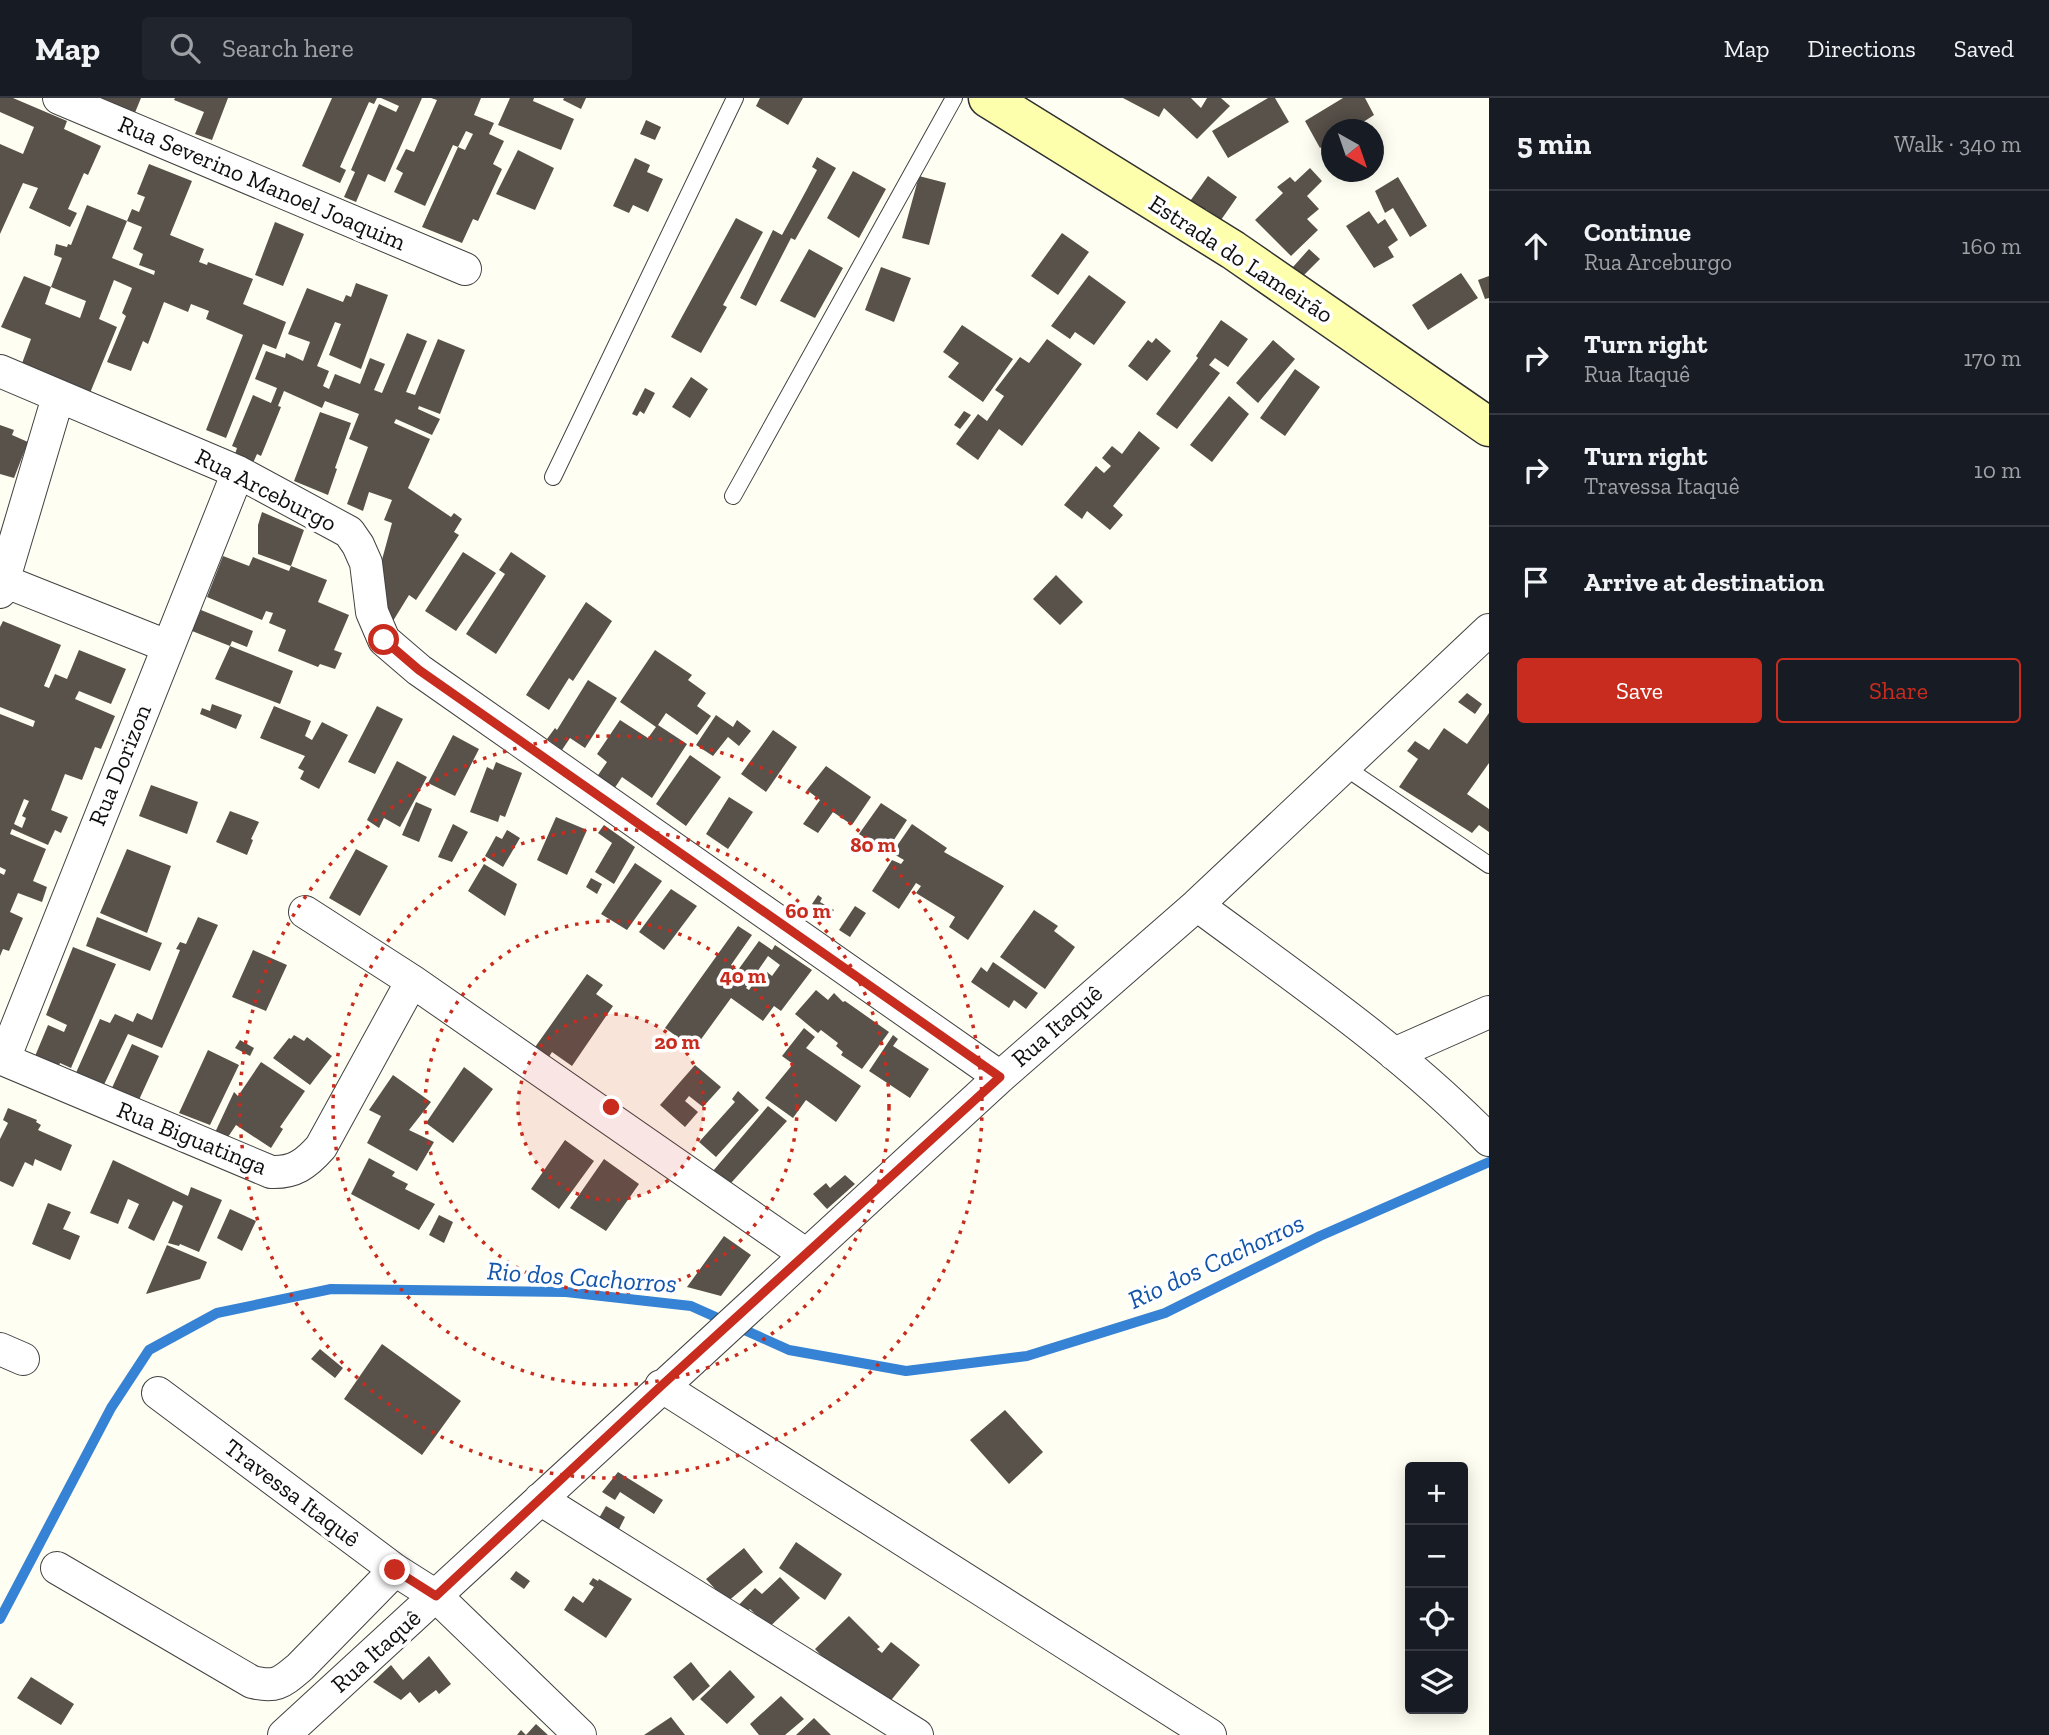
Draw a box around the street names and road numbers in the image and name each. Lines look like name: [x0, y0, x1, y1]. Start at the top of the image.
street label: Rua Severino Manoel Joaquim: [114, 109, 411, 256]
street label: Estrada do Lameirão: [1144, 188, 1339, 329]
street label: Rua Arceburgo: [191, 442, 342, 538]
street label: Rua Dorizon: [82, 700, 157, 830]
street label: Rua Itaquê: [1005, 978, 1108, 1073]
street label: Rua Biguatinga: [113, 1094, 272, 1181]
street label: Travessa Itaquê: [219, 1432, 366, 1553]
street label: Rua Itaquê: [325, 1603, 427, 1698]

